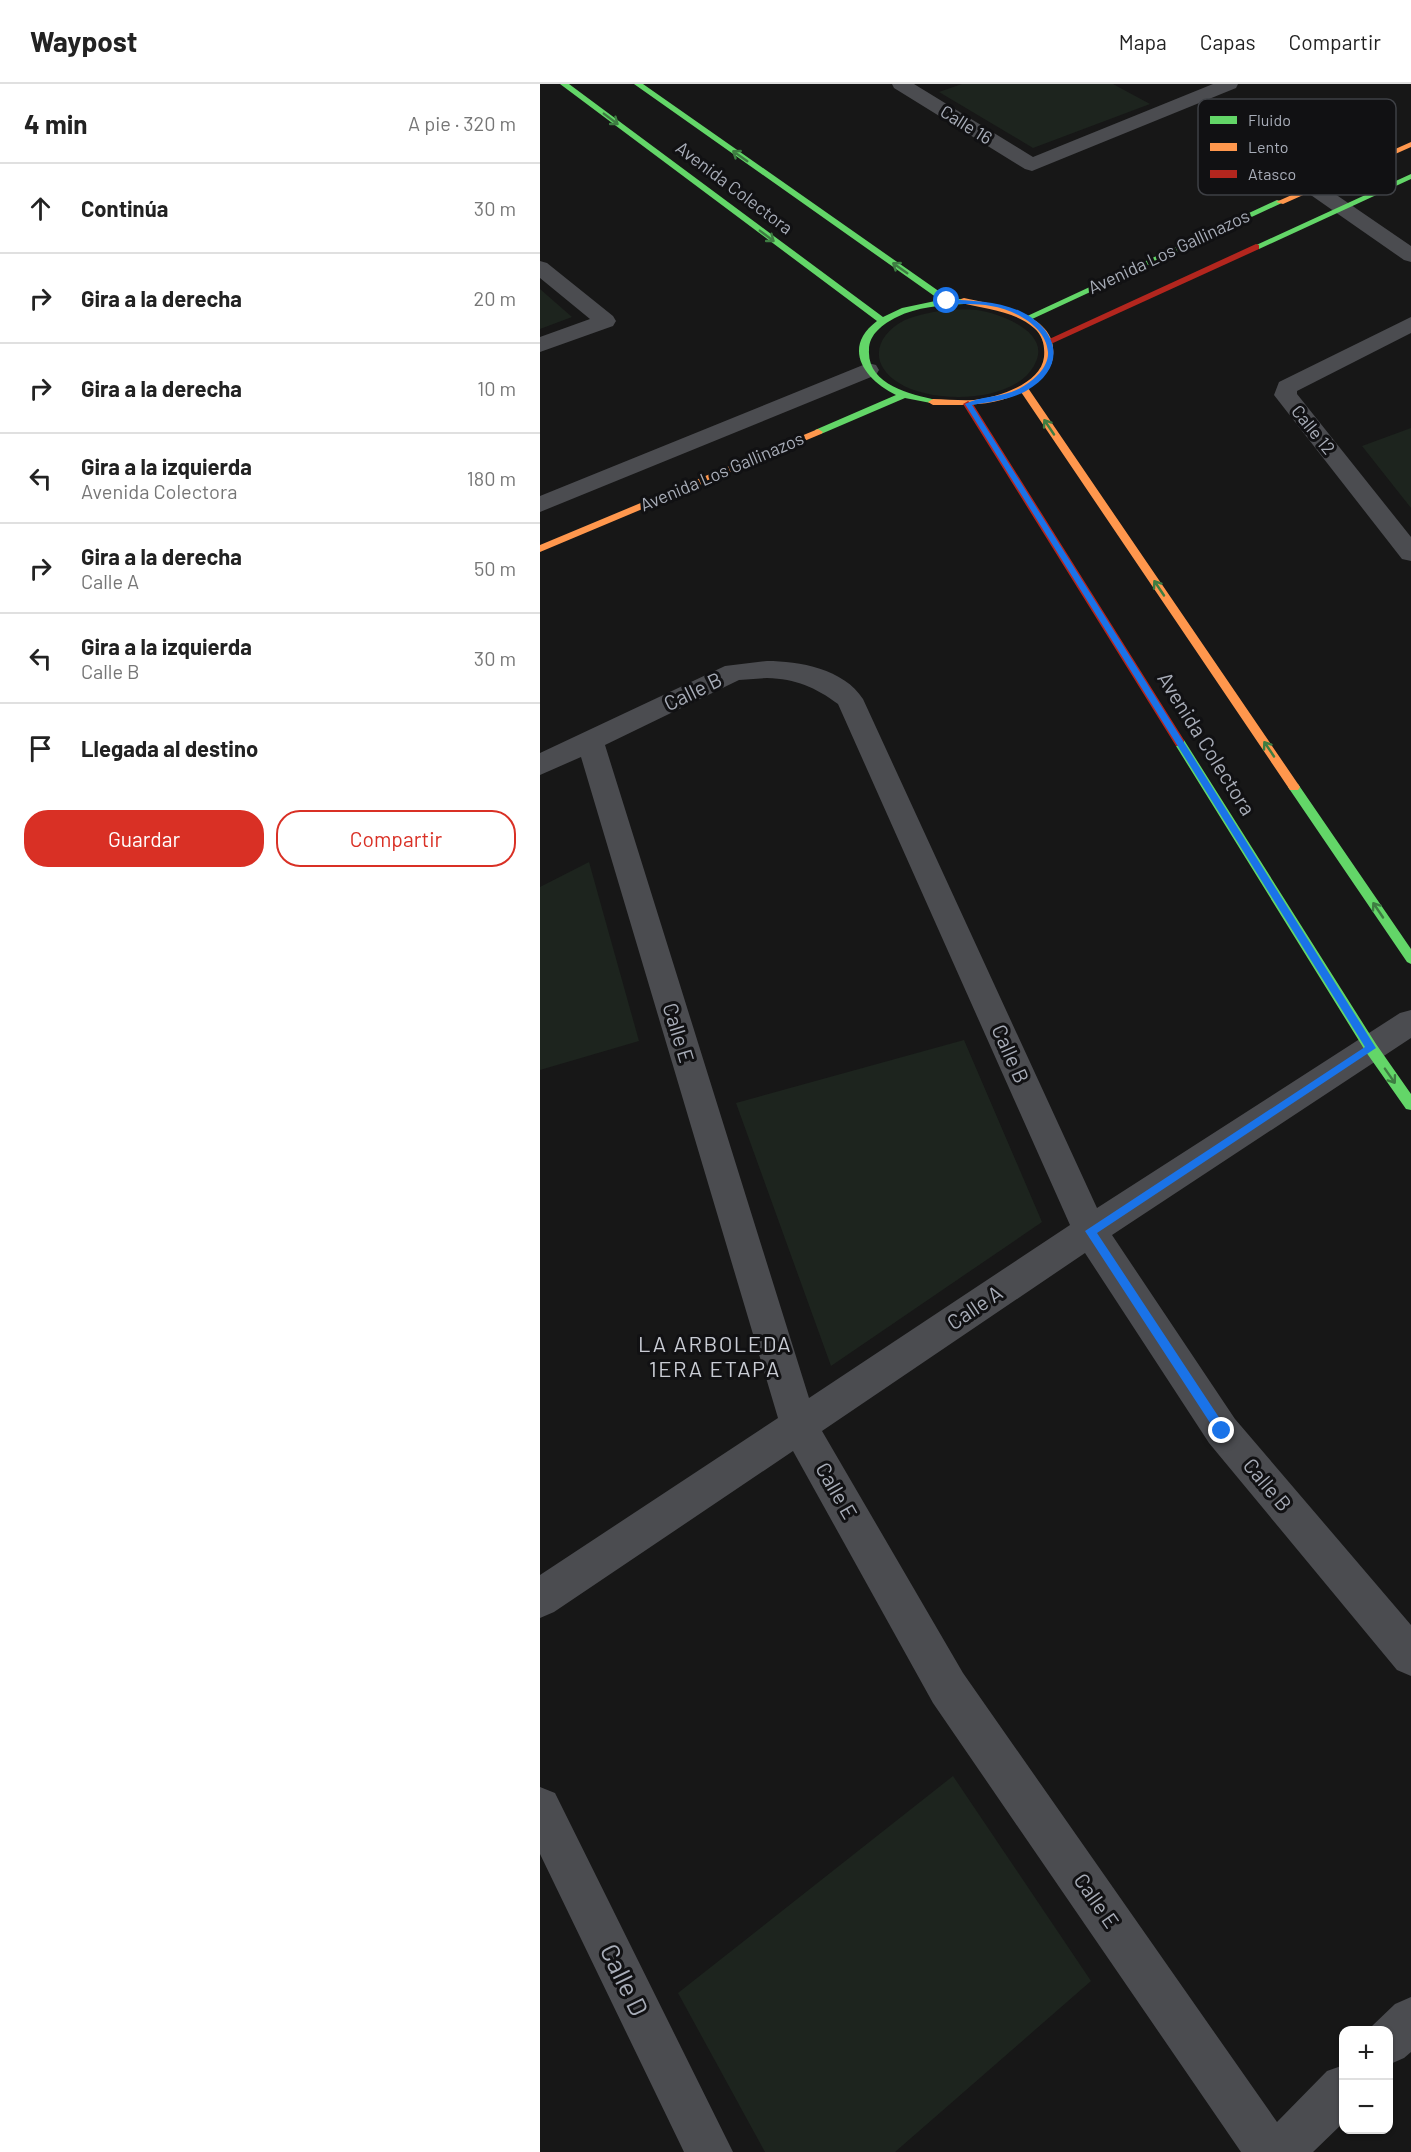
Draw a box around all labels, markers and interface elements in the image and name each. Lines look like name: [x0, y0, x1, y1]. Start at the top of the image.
text: Waypost: [30, 24, 137, 58]
text: Mapa: [1119, 29, 1167, 54]
text: Capas: [1200, 29, 1256, 54]
text: Compartir: [1289, 29, 1381, 54]
legend: [1198, 99, 1396, 195]
street label: Calle 16: [937, 100, 997, 149]
text: 4 min: [24, 108, 88, 139]
text: Fluido: [1248, 110, 1291, 129]
text: A pie · 320 m: [408, 111, 516, 135]
one-way arrow: [602, 113, 618, 125]
street label: Avenida Colectora: [672, 136, 797, 238]
text: Lento: [1248, 137, 1289, 156]
one-way arrow: [732, 150, 749, 162]
text: Atasco: [1248, 164, 1296, 183]
icon: ahead: [24, 192, 57, 225]
text: Continúa: [81, 195, 168, 221]
text: 30 m: [474, 196, 516, 220]
street label: Avenida Los Gallinazos: [1084, 204, 1253, 298]
one-way arrow: [759, 229, 775, 242]
one-way arrow: [892, 262, 908, 274]
icon: right: [24, 282, 57, 315]
text: Gira a la derecha: [81, 285, 242, 311]
text: 20 m: [473, 286, 516, 310]
route start: [933, 287, 959, 313]
icon: right: [24, 372, 57, 405]
text: Gira a la derecha: [81, 375, 242, 401]
text: 10 m: [477, 376, 516, 400]
street label: Calle 12: [1287, 400, 1340, 459]
one-way arrow: [1043, 419, 1055, 435]
street label: Avenida Los Gallinazos: [636, 427, 807, 516]
text: Gira a la izquierda: [81, 453, 252, 479]
icon: left: [24, 462, 57, 495]
text: 180 m: [467, 466, 516, 490]
text: Avenida Colectora: [81, 479, 237, 503]
text: Gira a la derecha: [81, 543, 242, 569]
icon: right: [24, 552, 57, 585]
text: 50 m: [474, 556, 516, 580]
text: Calle A: [81, 569, 139, 593]
one-way arrow: [1153, 580, 1165, 596]
text: Gira a la izquierda: [81, 633, 252, 659]
icon: left: [24, 642, 57, 675]
text: 30 m: [474, 646, 516, 670]
text: Calle B: [81, 659, 140, 683]
street label: Calle B: [659, 666, 725, 715]
street label: Avenida Colectora: [1153, 667, 1261, 819]
icon: arrive: [24, 732, 57, 765]
text: Llegada al destino: [81, 735, 258, 761]
one-way arrow: [1263, 741, 1275, 757]
button: Guardar: [24, 810, 264, 867]
button: Compartir: [276, 810, 516, 867]
one-way arrow: [1372, 902, 1385, 919]
street label: Calle E: [659, 1000, 700, 1065]
street label: Calle B: [987, 1020, 1035, 1087]
one-way arrow: [1384, 1067, 1396, 1083]
street label: Calle A: [942, 1279, 1007, 1334]
district label: LA ARBOLEDA 1ERA ETAPA: [638, 1330, 792, 1381]
route end: [1208, 1417, 1234, 1443]
street label: Calle B: [1239, 1452, 1298, 1516]
street label: Calle E: [811, 1458, 863, 1523]
street label: Calle E: [1069, 1868, 1125, 1932]
street label: Calle D: [595, 1938, 656, 2020]
map controls: [1339, 2026, 1393, 2134]
button: +: [1339, 2026, 1393, 2080]
button: −: [1339, 2080, 1393, 2134]

